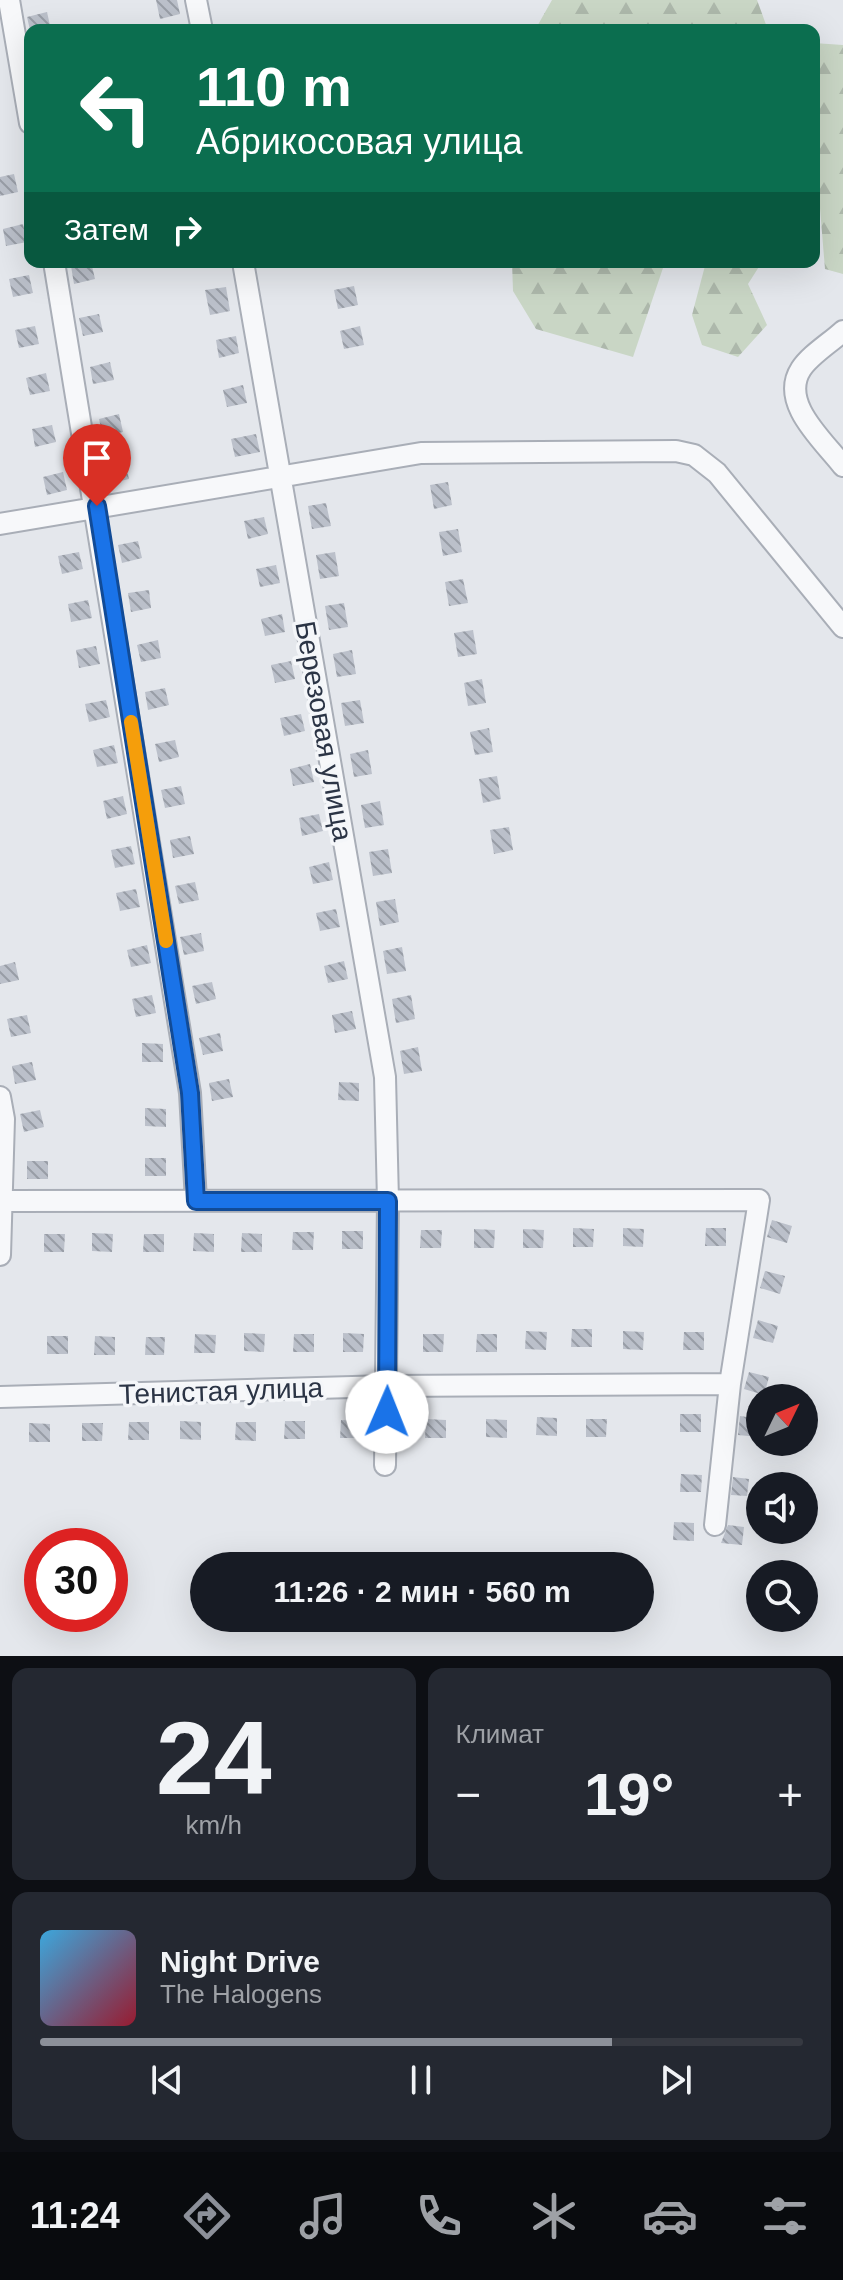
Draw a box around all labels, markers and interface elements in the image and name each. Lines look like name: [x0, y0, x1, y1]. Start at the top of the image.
text: 110 m: [196, 55, 352, 118]
icon: left: [64, 56, 168, 160]
text: Абрикосовая улица: [196, 121, 523, 162]
icon: right: [165, 208, 209, 252]
text: Затем: [64, 213, 149, 246]
pin: [63, 424, 131, 506]
icon: arrive: [75, 436, 119, 480]
street label: Березовая улица: [289, 619, 359, 844]
position arrow: [345, 1370, 429, 1454]
street label: Тенистая улица: [118, 1372, 324, 1410]
north arrow: [746, 1384, 818, 1456]
map controls: [746, 1384, 818, 1632]
button: sound: [746, 1472, 818, 1544]
speed limit sign: 30: [24, 1528, 128, 1632]
button: search: [746, 1560, 818, 1632]
text: 11:26 · 2 мин · 560 m: [273, 1575, 571, 1608]
text: 24: [156, 1700, 272, 1816]
text: Климат: [456, 1719, 544, 1749]
text: 19°: [584, 1761, 675, 1828]
text: −: [456, 1770, 481, 1819]
text: +: [777, 1770, 803, 1819]
text: km/h: [186, 1810, 242, 1840]
text: Night Drive: [160, 1945, 320, 1978]
text: The Halogens: [160, 1979, 322, 2009]
icon: previous: [145, 2058, 189, 2102]
icon: pause: [399, 2058, 443, 2102]
icon: next: [654, 2058, 698, 2102]
icon: directions: [179, 2188, 235, 2244]
icon: music: [295, 2188, 351, 2244]
icon: phone: [411, 2188, 467, 2244]
icon: climate: [526, 2188, 582, 2244]
icon: car: [642, 2188, 698, 2244]
icon: filters: [757, 2188, 813, 2244]
text: 11:24: [30, 2195, 120, 2236]

